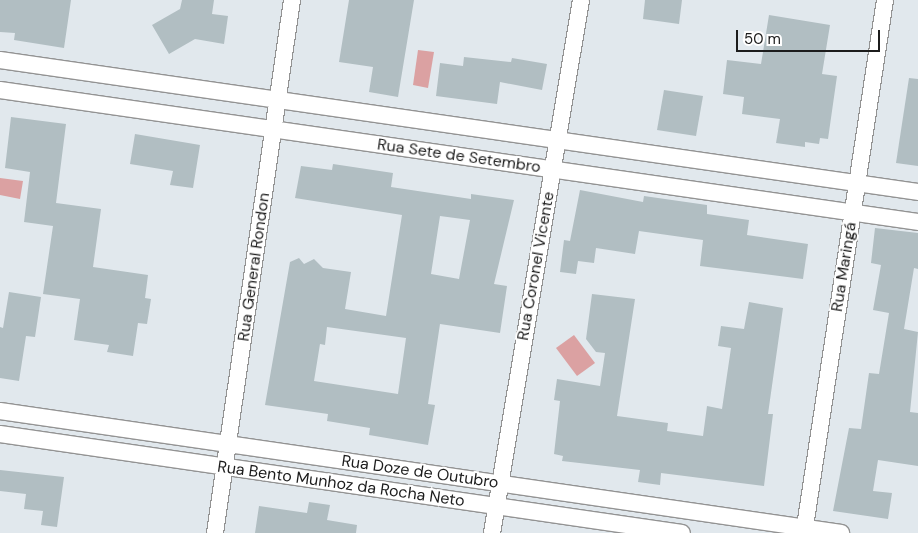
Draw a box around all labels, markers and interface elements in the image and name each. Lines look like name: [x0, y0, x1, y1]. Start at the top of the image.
scale bar: [738, 20, 882, 52]
text: 50 m: [744, 29, 781, 49]
street label: Rua Sete de Setembro: [376, 135, 542, 177]
street label: Rua Coronel Vicente: [513, 190, 559, 342]
street label: Rua General Rondon: [234, 191, 274, 343]
street label: Rua Maringá: [827, 221, 861, 313]
street label: Rua Doze de Outubro: [340, 451, 500, 493]
street label: Rua Bento Munhoz da Rocha Neto: [216, 457, 466, 511]

